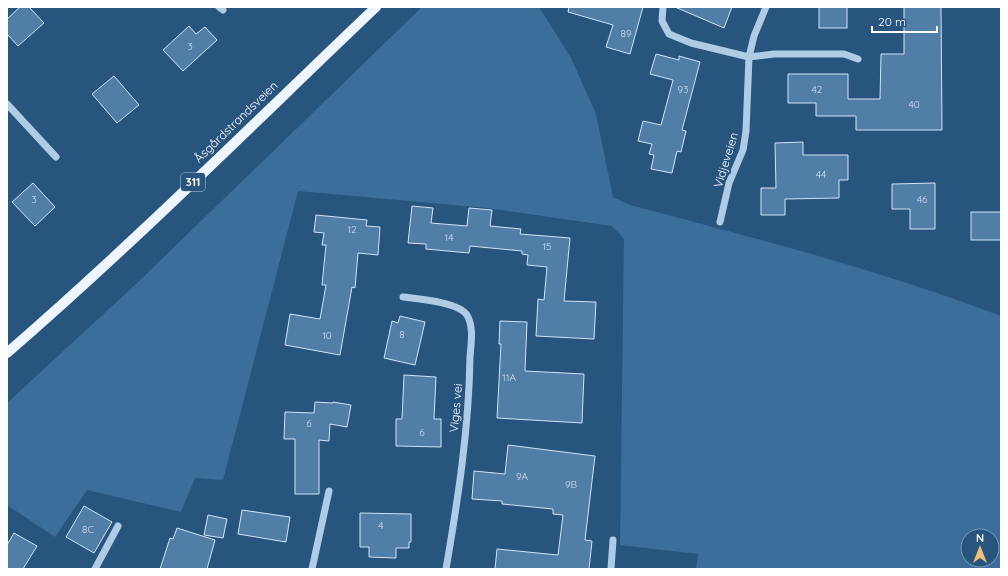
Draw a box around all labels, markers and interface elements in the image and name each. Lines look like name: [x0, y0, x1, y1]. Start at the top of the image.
scale bar: [872, 8, 937, 34]
text: 20 m: [878, 14, 906, 29]
house number: 89: [621, 27, 632, 40]
house number: 3: [187, 40, 193, 53]
street label: Åsgårdstrandsveien: [191, 78, 281, 165]
house number: 93: [678, 83, 688, 96]
house number: 42: [812, 83, 823, 96]
house number: 40: [908, 98, 920, 111]
street label: Vidjeveien: [710, 130, 741, 189]
house number: 44: [816, 168, 826, 181]
road number: 311: [181, 173, 205, 191]
house number: 3: [31, 193, 37, 206]
house number: 46: [917, 193, 928, 206]
house number: 12: [347, 223, 357, 236]
house number: 14: [445, 231, 453, 244]
house number: 15: [542, 240, 552, 253]
house number: 8: [399, 328, 405, 341]
house number: 10: [322, 329, 332, 342]
house number: 11A: [502, 371, 516, 384]
street label: Viges vei: [446, 383, 465, 433]
house number: 6: [306, 417, 312, 430]
house number: 6: [419, 426, 425, 439]
house number: 9A: [516, 470, 529, 483]
house number: 9B: [565, 478, 578, 491]
house number: 4: [378, 519, 384, 532]
house number: 8C: [82, 523, 94, 536]
north arrow: [960, 528, 1000, 568]
text: N: [976, 531, 984, 545]

